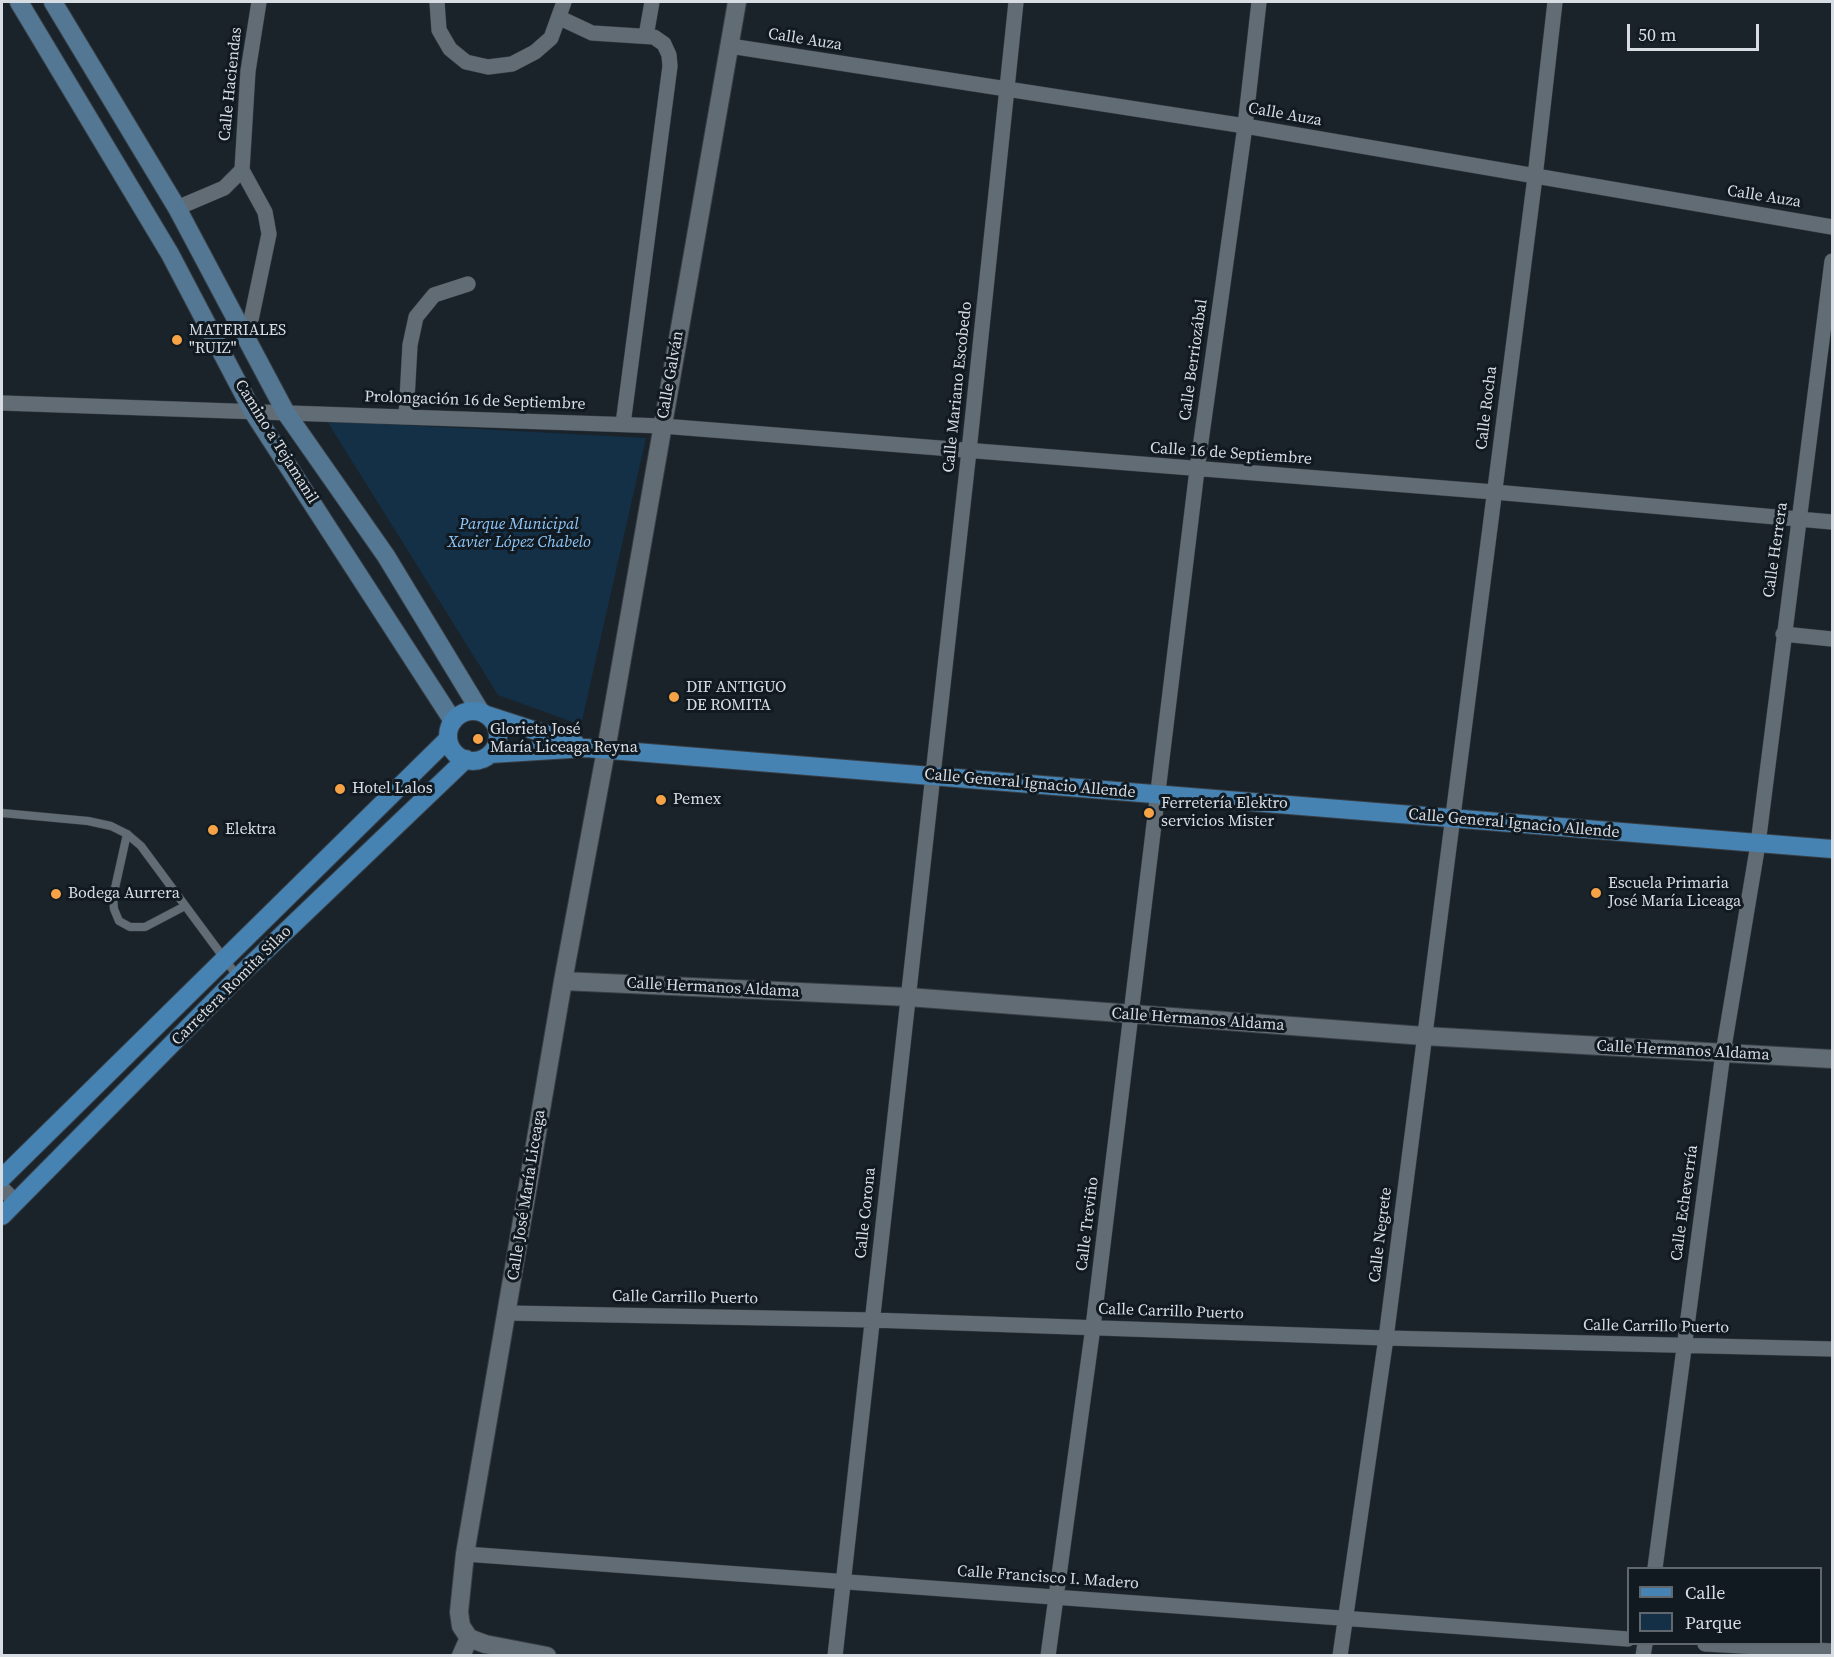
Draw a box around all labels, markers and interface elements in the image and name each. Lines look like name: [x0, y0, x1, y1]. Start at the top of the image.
scale bar: [1630, 12, 1762, 50]
text: 50 m: [1638, 22, 1676, 47]
street label: Calle Auza: [767, 25, 843, 55]
street label: Calle Haciendas: [215, 26, 247, 142]
street label: Calle Auza: [1247, 99, 1323, 131]
street label: Calle Auza: [1726, 182, 1802, 212]
street label: Calle Berriozábal: [1176, 298, 1212, 422]
street label: Calle Mariano Escobedo: [939, 301, 977, 473]
place label: MATERIALES "RUIZ": [189, 321, 286, 359]
street label: Calle Galván: [654, 330, 688, 420]
marker: MATERIALES "RUIZ": [170, 333, 184, 347]
street label: Calle Rocha: [1472, 365, 1502, 451]
street label: Camino a Tejamanil: [230, 377, 322, 507]
street label: Prolongación 16 de Septiembre: [364, 388, 586, 414]
street label: Calle 16 de Septiembre: [1149, 439, 1313, 469]
street label: Calle Herrera: [1760, 501, 1792, 599]
park label: Parque Municipal Xavier López Chabelo: [447, 515, 591, 553]
place label: DIF ANTIGUO DE ROMITA: [686, 678, 786, 716]
marker: DIF ANTIGUO DE ROMITA: [667, 690, 681, 704]
place label: Glorieta José María Liceaga Reyna: [490, 720, 638, 758]
marker: Glorieta José María Liceaga Reyna: [471, 732, 485, 746]
street label: Calle General Ignacio Allende: [924, 765, 1136, 803]
place label: Hotel Lalos: [352, 779, 433, 799]
marker: Hotel Lalos: [333, 782, 347, 796]
place label: Pemex: [673, 790, 721, 810]
marker: Pemex: [654, 793, 668, 807]
place label: Ferretería Elektro servicios Mister: [1161, 794, 1288, 832]
street label: Calle General Ignacio Allende: [1408, 805, 1620, 843]
marker: Ferretería Elektro servicios Mister: [1142, 806, 1156, 820]
place label: Elektra: [225, 820, 276, 840]
marker: Elektra: [206, 823, 220, 837]
place label: Escuela Primaria José María Liceaga: [1608, 874, 1741, 912]
place label: Bodega Aurrera: [68, 884, 180, 904]
marker: Escuela Primaria José María Liceaga: [1589, 886, 1603, 900]
marker: Bodega Aurrera: [49, 887, 63, 901]
street label: Carretera Romita Silao: [168, 922, 296, 1050]
street label: Calle Hermanos Aldama: [626, 974, 800, 1002]
street label: Calle Hermanos Aldama: [1111, 1004, 1285, 1036]
street label: Calle Hermanos Aldama: [1596, 1037, 1770, 1065]
street label: Calle José María Liceaga: [504, 1108, 550, 1282]
street label: Calle Echeverría: [1667, 1144, 1703, 1262]
street label: Calle Corona: [852, 1166, 880, 1260]
street label: Calle Treviño: [1073, 1176, 1103, 1272]
street label: Calle Negrete: [1366, 1186, 1396, 1284]
street label: Calle Carrillo Puerto: [612, 1287, 758, 1309]
street label: Calle Carrillo Puerto: [1098, 1300, 1244, 1324]
street label: Calle Carrillo Puerto: [1583, 1316, 1729, 1338]
street label: Calle Francisco I. Madero: [956, 1562, 1140, 1594]
legend: [1627, 1567, 1822, 1645]
text: Calle: [1685, 1580, 1725, 1605]
text: Parque: [1685, 1610, 1742, 1635]

